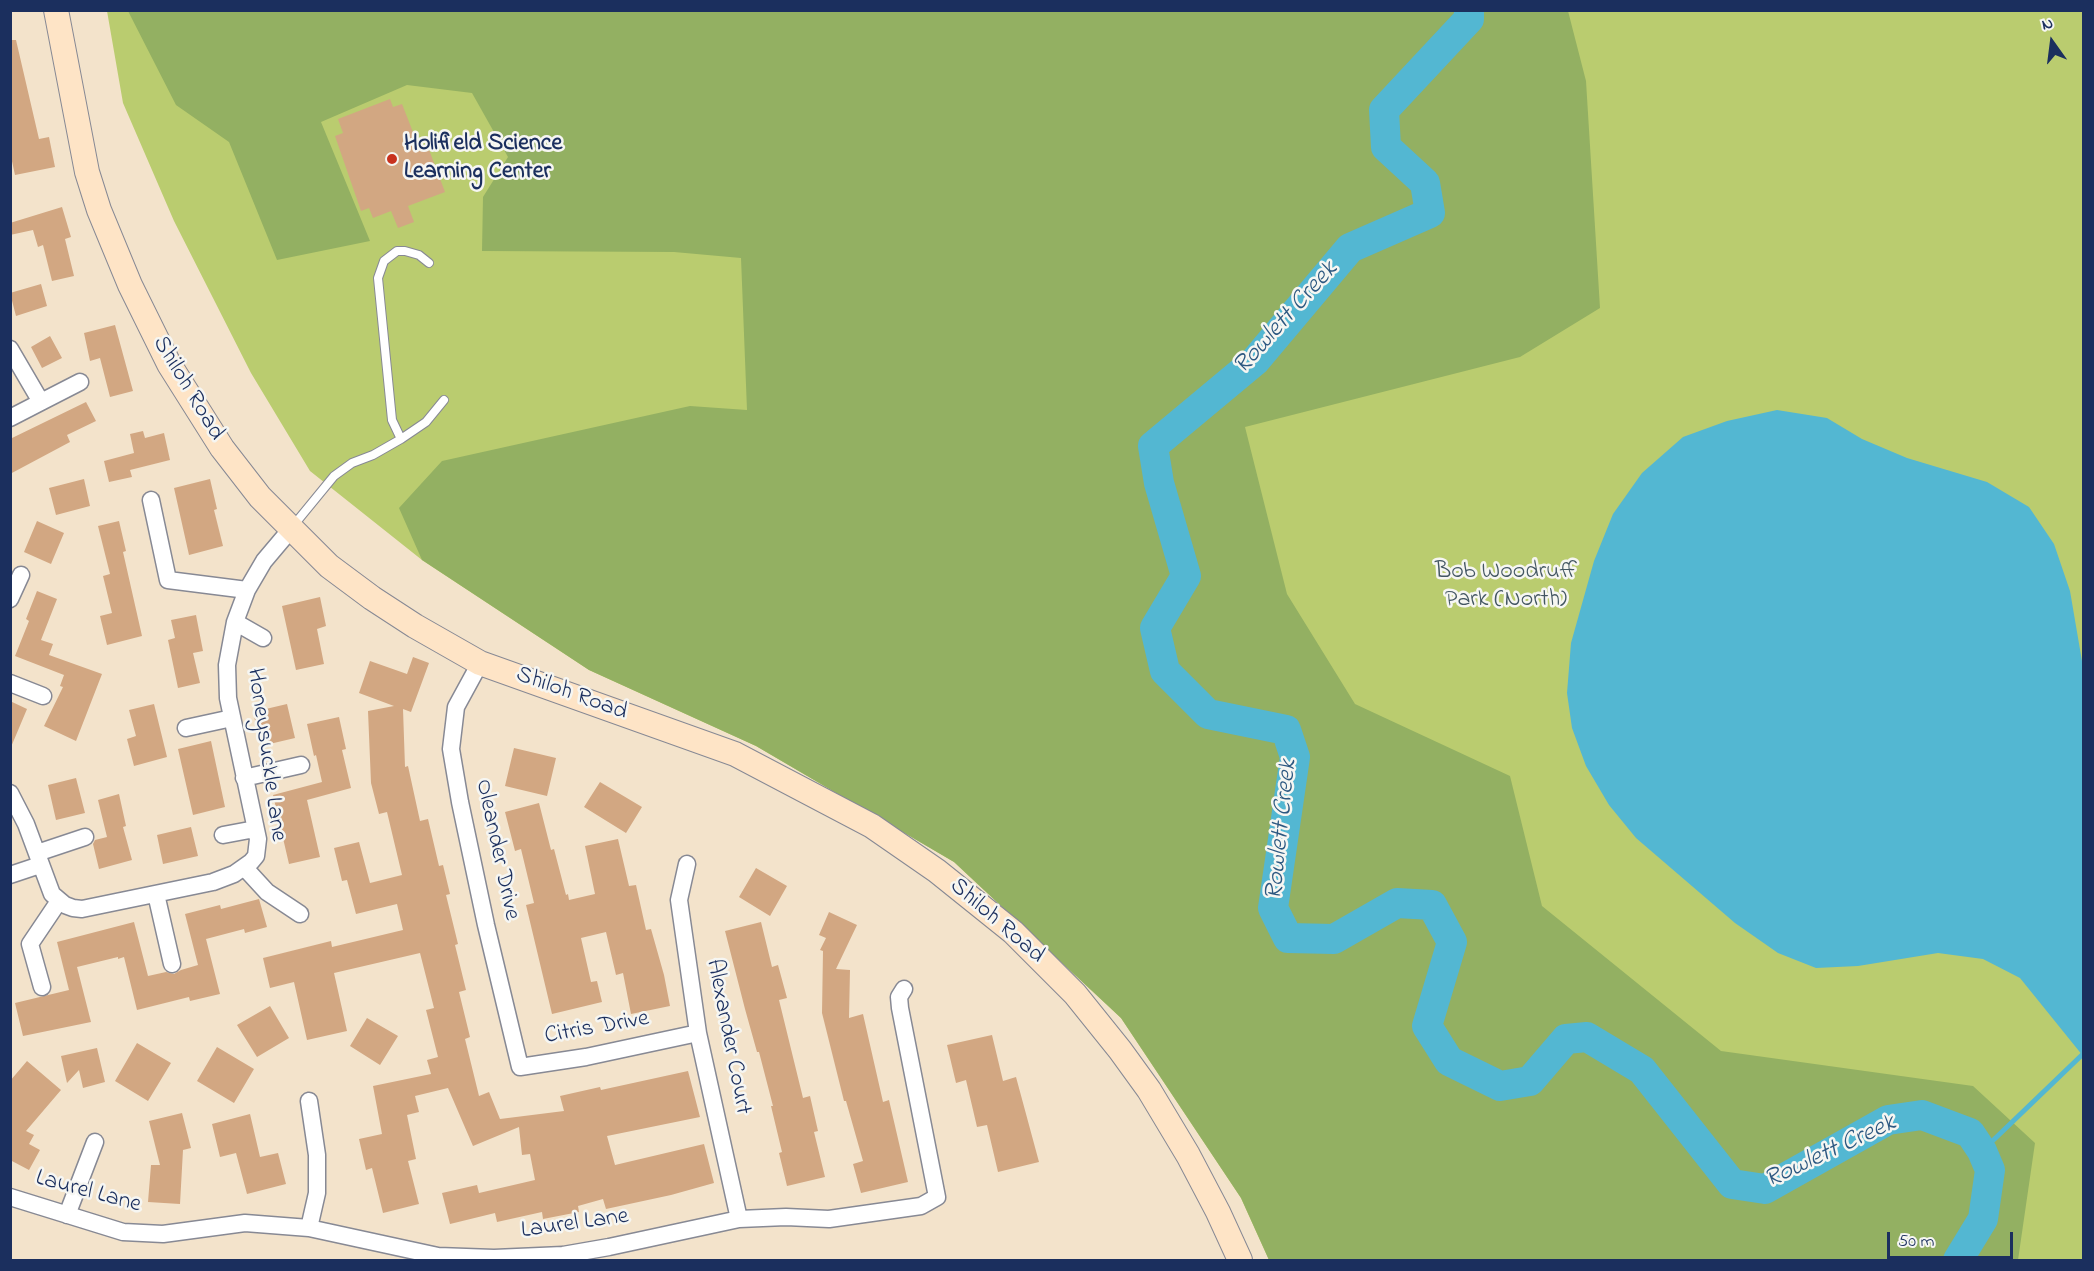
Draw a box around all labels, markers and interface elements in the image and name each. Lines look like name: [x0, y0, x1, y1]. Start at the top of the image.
north arrow: [2022, 12, 2082, 72]
text: N: [2039, 12, 2056, 37]
place label: Holifield Science Learning Center: [404, 131, 562, 187]
marker: Holifield Science Learning Center: [385, 152, 399, 166]
water label: Rowlett Creek: [1228, 256, 1346, 382]
street label: Shiloh Road: [145, 332, 229, 446]
park label: Bob Woodruff Park (North): [1435, 559, 1577, 615]
street label: Shiloh Road: [511, 662, 631, 728]
street label: Honeysuckle Lane: [239, 667, 291, 843]
water label: Rowlett Creek: [1260, 758, 1306, 902]
street label: Oleander Drive: [467, 777, 525, 923]
street label: Shiloh Road: [943, 873, 1049, 971]
street label: Alexander Court: [698, 957, 756, 1117]
street label: Citris Drive: [542, 1006, 652, 1052]
water label: Rowlett Creek: [1760, 1109, 1902, 1197]
street label: Laurel Lane: [32, 1165, 144, 1221]
street label: Laurel Lane: [519, 1203, 631, 1247]
scale bar: [1890, 1220, 2016, 1258]
text: 50 m: [1898, 1229, 1935, 1255]

